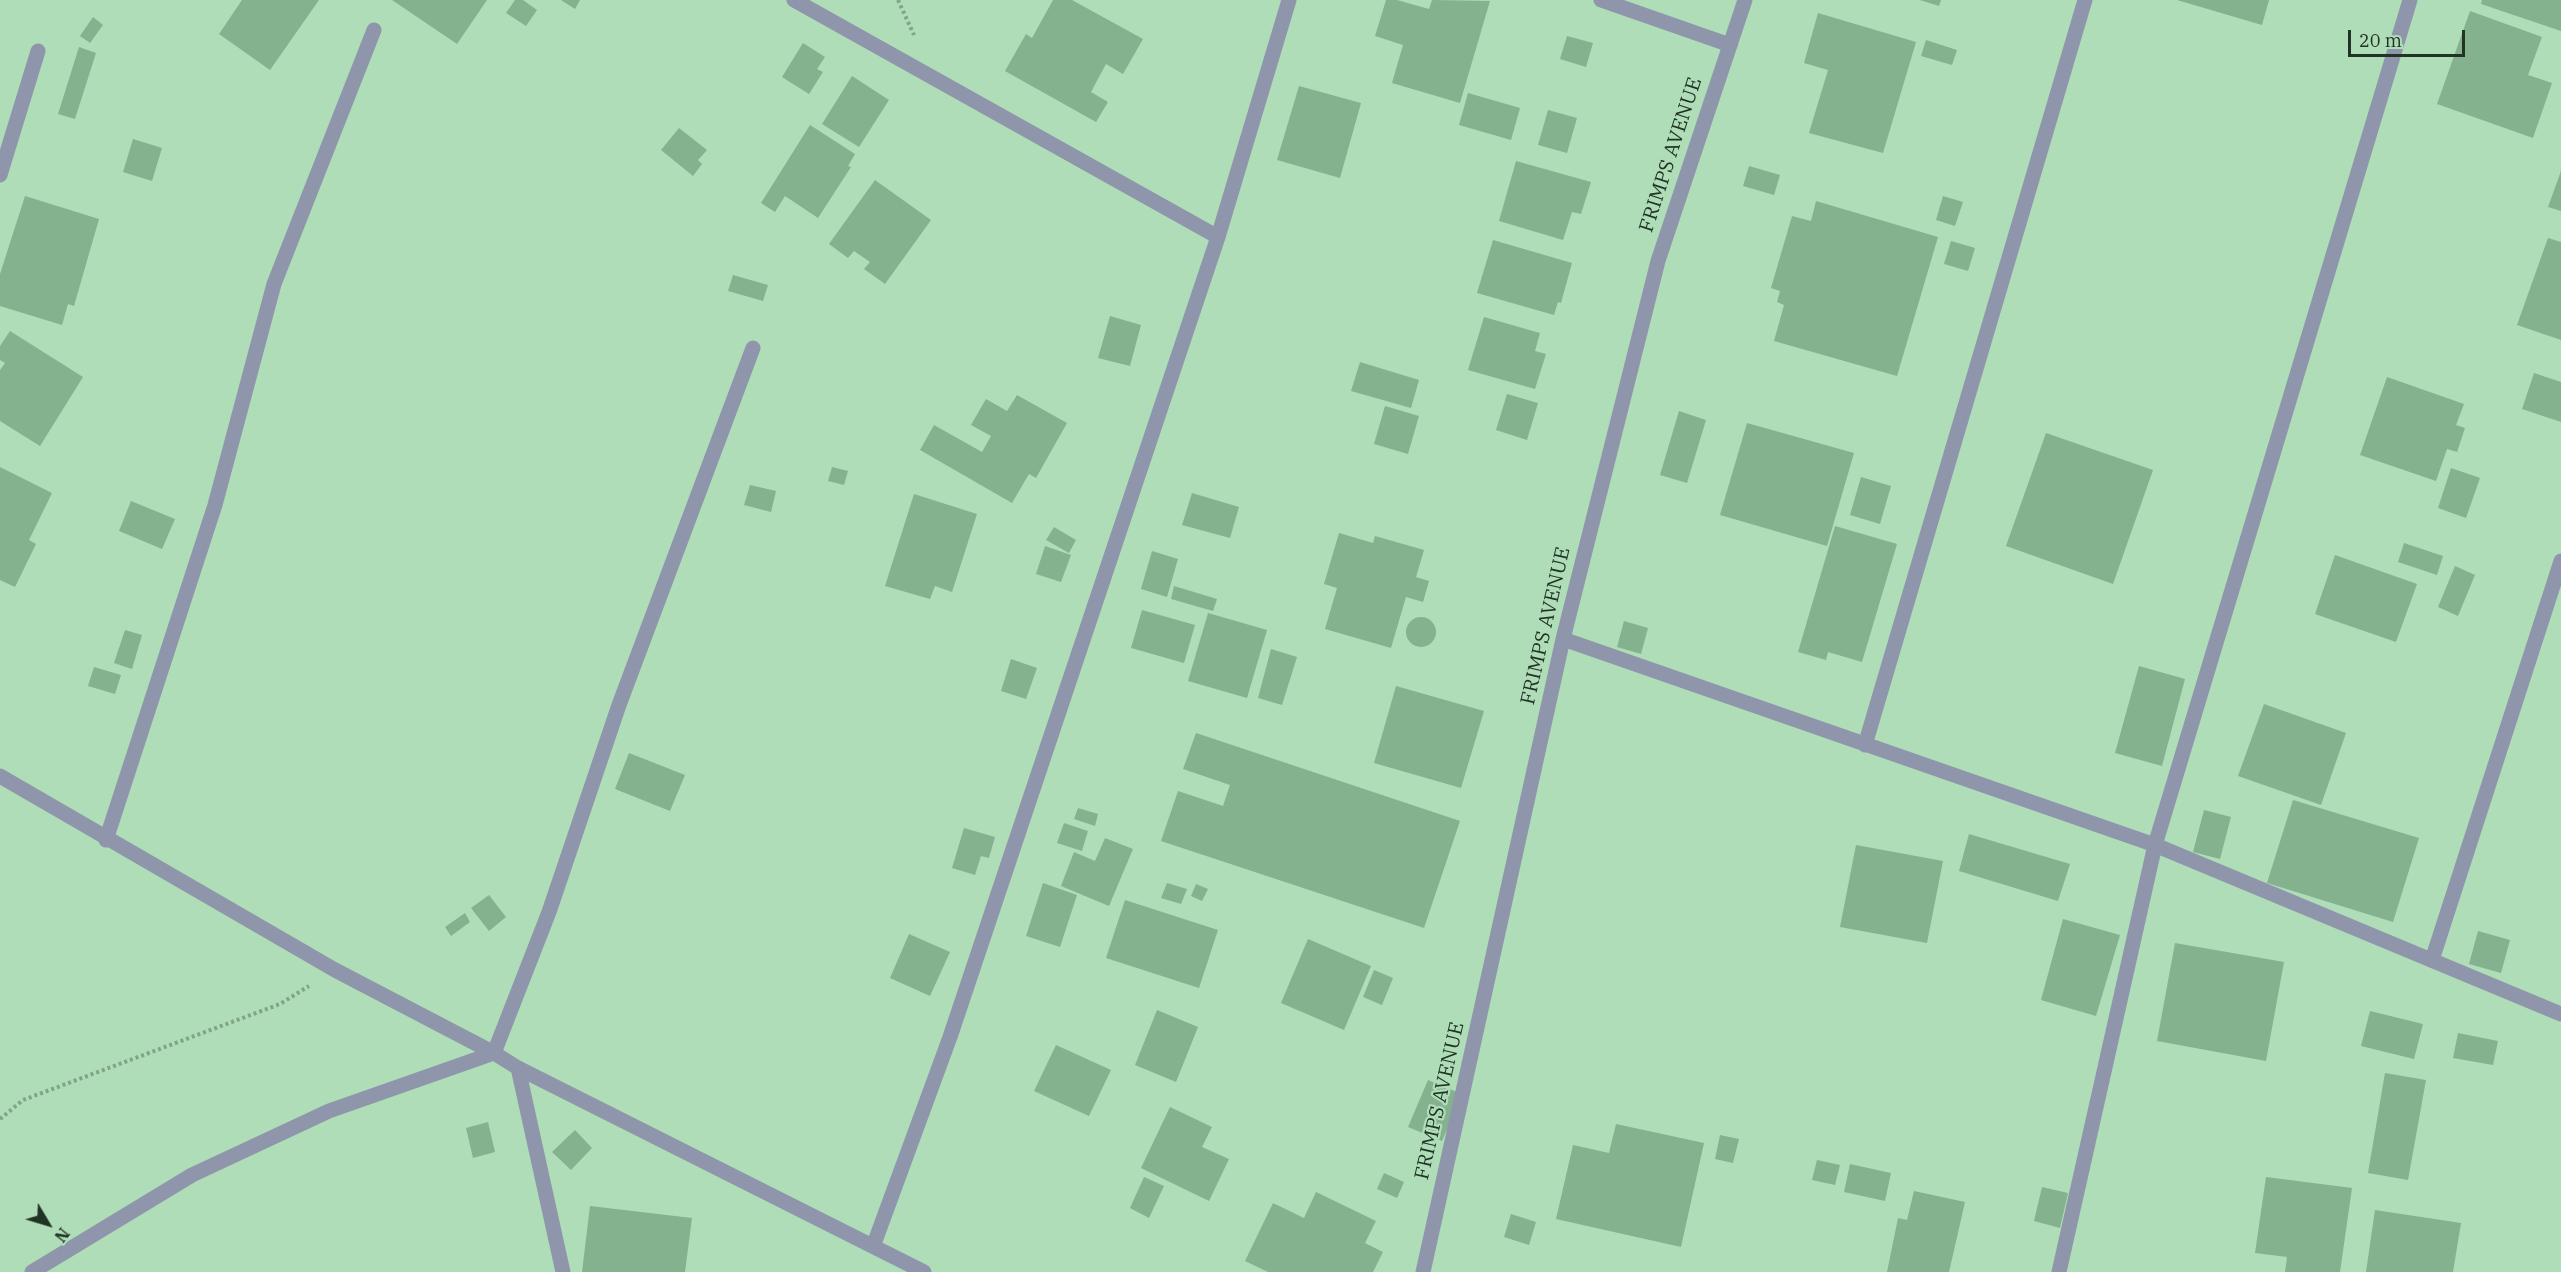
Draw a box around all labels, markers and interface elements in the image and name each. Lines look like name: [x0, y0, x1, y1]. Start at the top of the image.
scale bar: [2351, 18, 2468, 56]
text: 20 m: [2359, 29, 2402, 52]
street label: FRIMPS AVENUE: [1635, 75, 1707, 235]
street label: FRIMPS AVENUE: [1516, 545, 1576, 707]
street label: FRIMPS AVENUE: [1410, 1020, 1470, 1182]
north arrow: [18, 1194, 78, 1254]
text: N: [50, 1224, 74, 1246]

